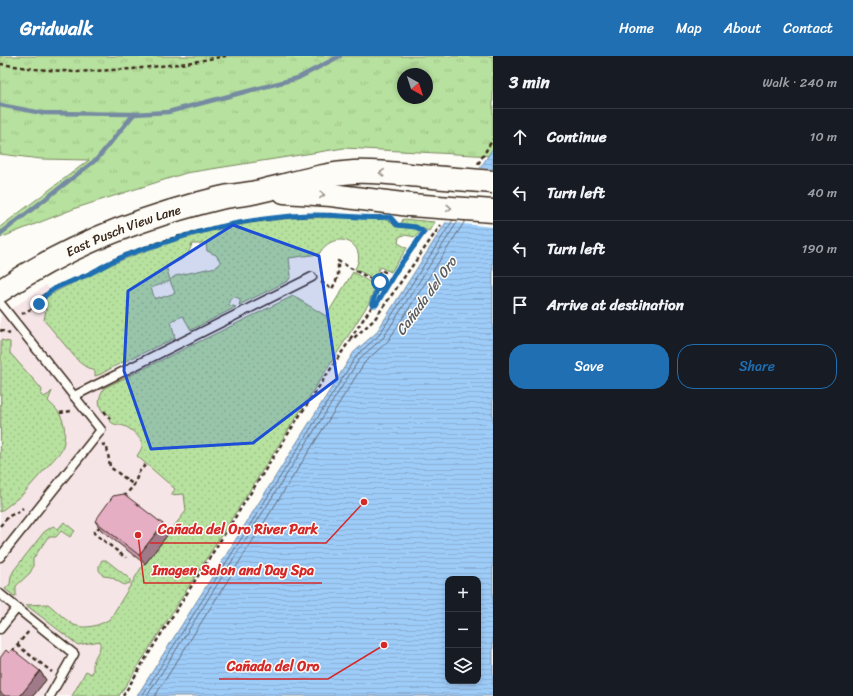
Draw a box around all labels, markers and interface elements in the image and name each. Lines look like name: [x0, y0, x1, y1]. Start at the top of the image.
text: Gridwalk: [20, 12, 93, 45]
text: Home: [619, 16, 654, 41]
text: Map: [676, 16, 702, 41]
text: About: [724, 16, 761, 41]
text: Contact: [783, 16, 833, 41]
text: 3 min: [509, 67, 550, 97]
north arrow: [397, 68, 433, 104]
text: Walk · 240 m: [762, 71, 837, 94]
text: Continue: [547, 124, 607, 150]
text: 10 m: [810, 125, 837, 148]
icon: ahead: [509, 126, 531, 148]
one-way arrow: [379, 168, 385, 177]
text: Turn left: [547, 180, 605, 206]
text: 40 m: [807, 181, 837, 204]
icon: left: [509, 182, 531, 204]
one-way arrow: [319, 190, 325, 199]
street label: East Pusch View Lane: [62, 198, 184, 263]
one-way arrow: [446, 204, 452, 213]
text: Turn left: [547, 236, 605, 262]
text: 190 m: [802, 237, 837, 260]
icon: left: [509, 238, 531, 260]
water label: Cañada del Oro: [389, 251, 464, 341]
route start: [371, 273, 389, 291]
text: Arrive at destination: [547, 292, 684, 318]
icon: arrive: [509, 294, 531, 316]
route end: [30, 295, 48, 313]
button: Save: [509, 344, 669, 389]
button: Share: [677, 344, 837, 389]
callout: Cañada del Oro River Park: [150, 517, 326, 543]
text: Cañada del Oro River Park: [157, 517, 319, 542]
callout: Imagen Salon and Day Spa: [144, 557, 322, 583]
text: Imagen Salon and Day Spa: [151, 558, 314, 583]
map controls: [445, 576, 481, 684]
button: +: [445, 576, 481, 612]
button: −: [445, 612, 481, 648]
button: layers: [445, 648, 481, 684]
callout: Cañada del Oro: [219, 653, 328, 679]
text: Cañada del Oro: [226, 654, 320, 679]

